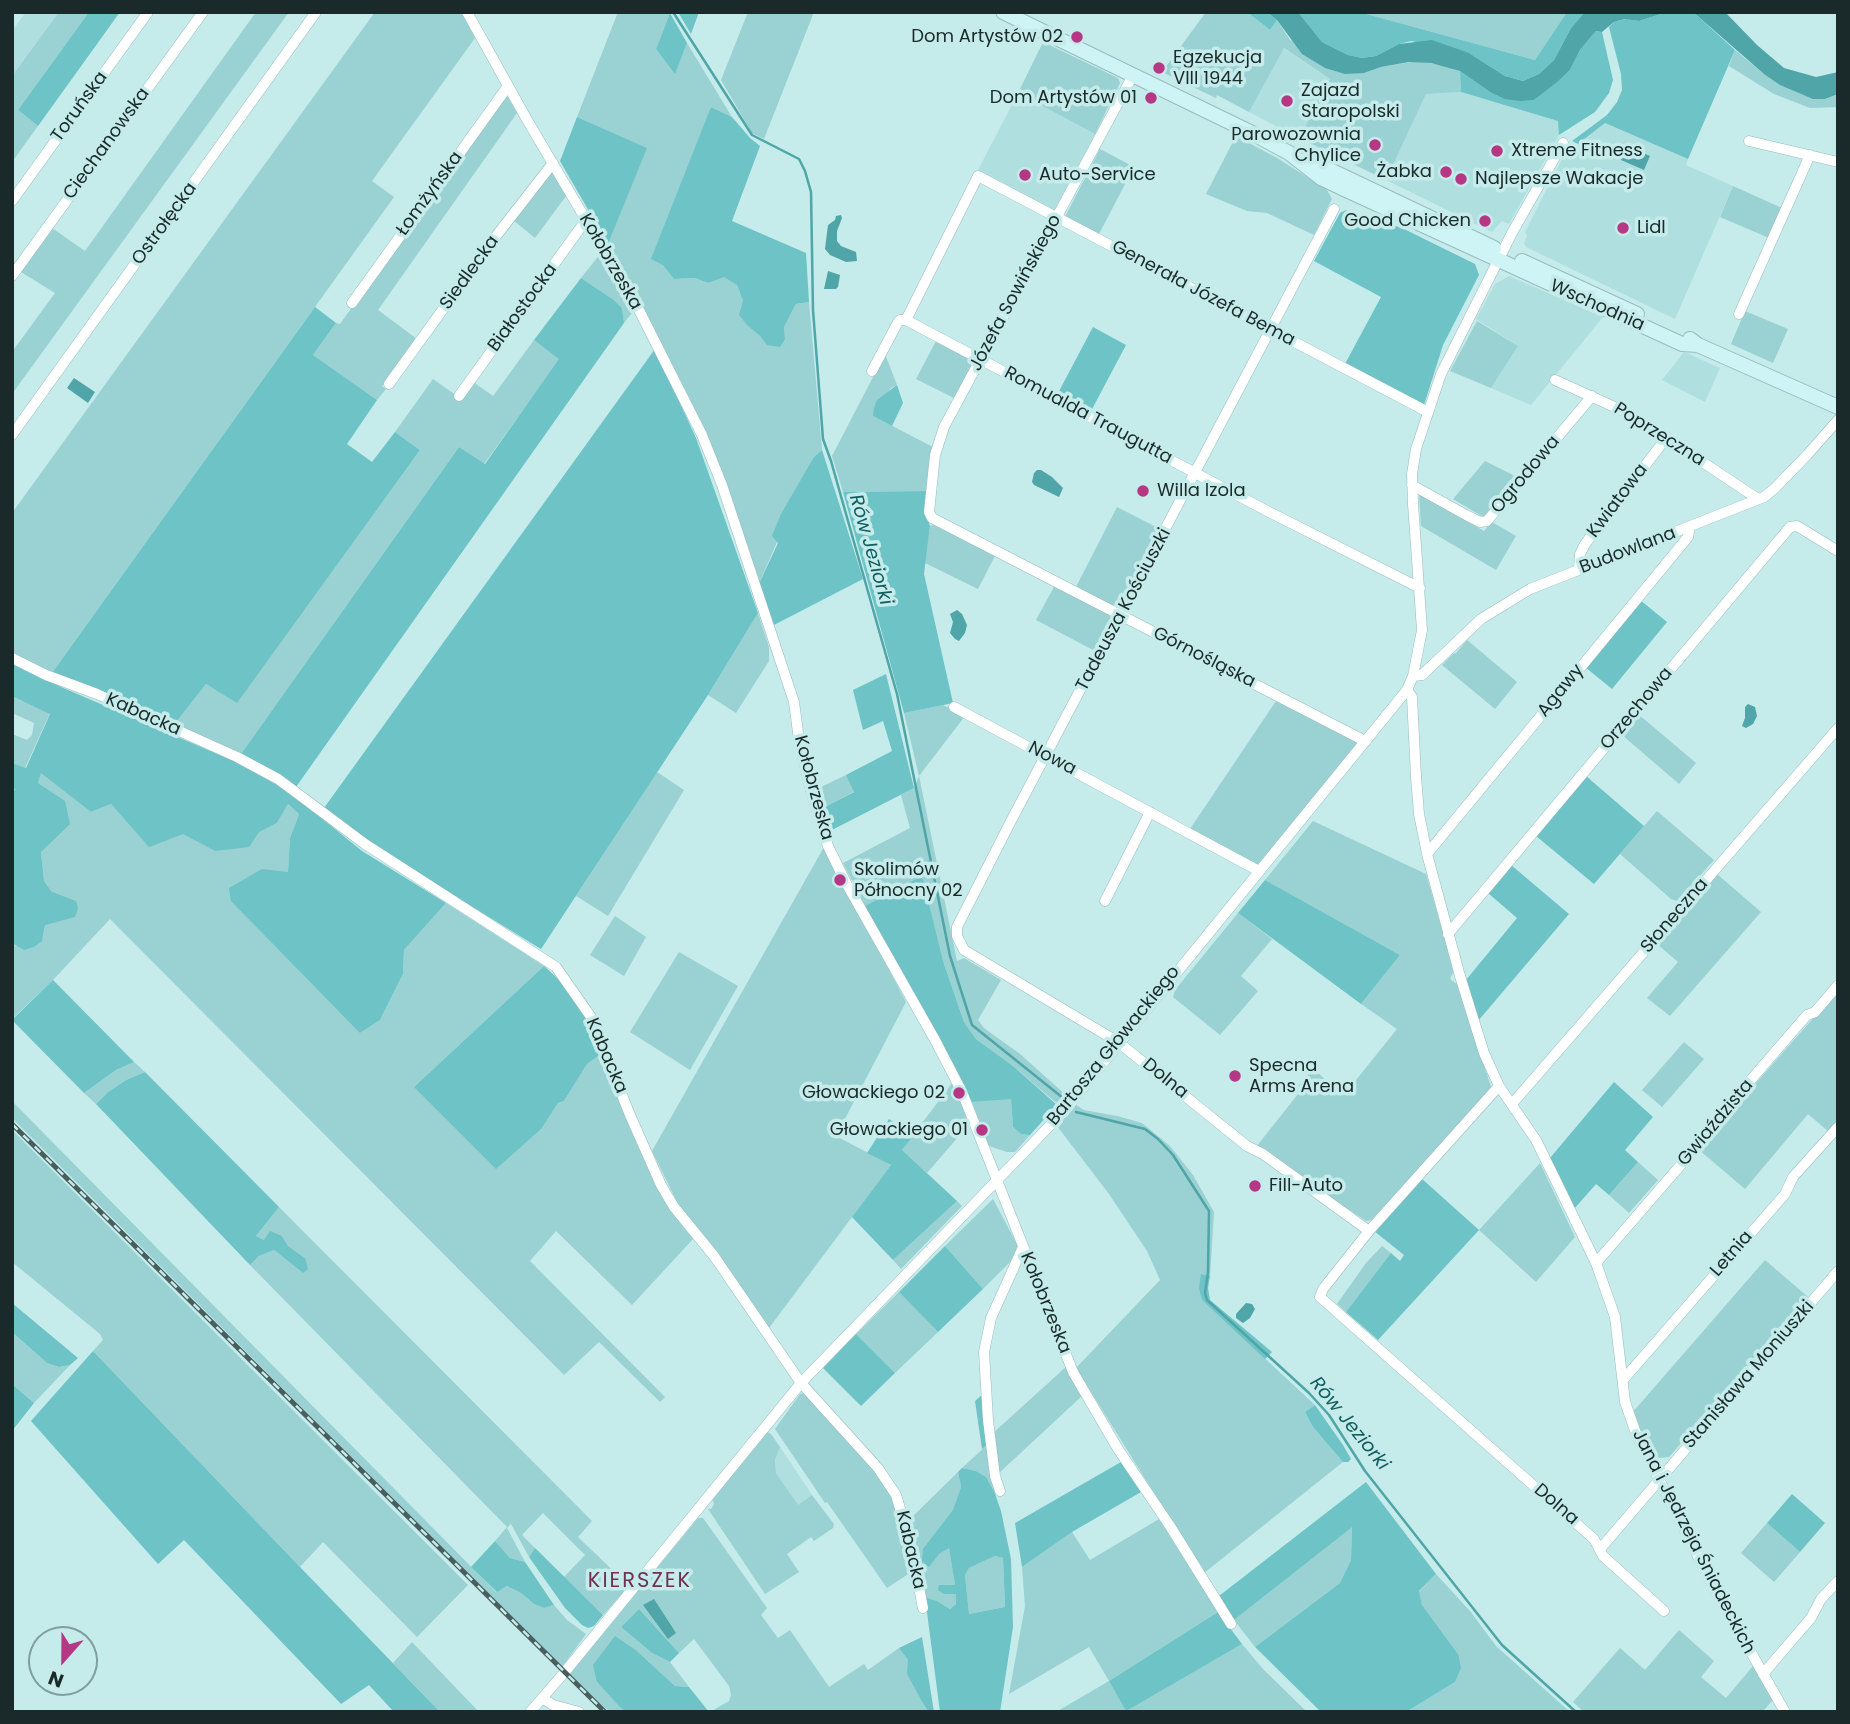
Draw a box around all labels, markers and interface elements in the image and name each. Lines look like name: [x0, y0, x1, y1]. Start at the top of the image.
place label: Dom Artystów 02: [911, 26, 1063, 48]
marker: Dom Artystów 02: [1069, 29, 1085, 45]
place label: Egzekucja VIII 1944: [1173, 47, 1262, 90]
marker: Egzekucja VIII 1944: [1151, 60, 1167, 76]
street label: Toruńska: [47, 68, 113, 146]
place label: Zajazd Staropolski: [1301, 80, 1400, 122]
street label: Ciechanowska: [59, 84, 155, 204]
place label: Dom Artystów 01: [990, 87, 1137, 109]
marker: Dom Artystów 01: [1143, 90, 1159, 106]
marker: Zajazd Staropolski: [1279, 93, 1295, 109]
place label: Parowozownia Chylice: [1231, 124, 1361, 166]
marker: Parowozownia Chylice: [1367, 137, 1383, 153]
place label: Xtreme Fitness: [1511, 140, 1643, 162]
marker: Xtreme Fitness: [1489, 143, 1505, 159]
street label: Łomżyńska: [392, 148, 468, 240]
place label: Żabka: [1376, 161, 1432, 183]
place label: Auto-Service: [1039, 164, 1156, 186]
marker: Żabka: [1438, 164, 1454, 180]
marker: Auto-Service: [1017, 167, 1033, 183]
place label: Najlepsze Wakacje: [1475, 168, 1643, 190]
marker: Najlepsze Wakacje: [1453, 171, 1469, 187]
street label: Ostrołęcka: [128, 179, 202, 269]
street label: Kołobrzeska: [574, 210, 646, 314]
place label: Good Chicken: [1344, 210, 1471, 232]
street label: Józefa Sowińskiego: [966, 211, 1066, 375]
marker: Good Chicken: [1477, 213, 1493, 229]
place label: Lidl: [1637, 217, 1666, 239]
marker: Lidl: [1615, 220, 1631, 236]
street label: Siedlecka: [436, 232, 504, 314]
street label: Generała Józefa Bema: [1108, 236, 1298, 352]
street label: Białostocka: [484, 260, 562, 356]
street label: Wschodnia: [1546, 276, 1648, 336]
street label: Romualda Traugutta: [1000, 362, 1176, 470]
street label: Poprzeczna: [1610, 399, 1708, 471]
street label: Ogrodowa: [1487, 432, 1565, 518]
street label: Kwiatowa: [1583, 460, 1653, 542]
place label: Willa Izola: [1157, 480, 1246, 502]
marker: Willa Izola: [1135, 483, 1151, 499]
water label: Rów Jeziorki: [843, 492, 897, 608]
street label: Budowlana: [1577, 523, 1679, 579]
street label: Tadeusza Kościuszki: [1072, 525, 1176, 695]
street label: Górnośląska: [1149, 623, 1259, 693]
street label: Agawy: [1533, 660, 1589, 722]
street label: Orzechowa: [1596, 663, 1678, 755]
street label: Kabacka: [102, 689, 184, 741]
street label: Kołobrzeska: [789, 733, 837, 843]
street label: Nowa: [1024, 737, 1080, 781]
place label: Skolimów Północny 02: [854, 859, 963, 902]
marker: Skolimów Północny 02: [832, 872, 848, 888]
street label: Słoneczna: [1637, 874, 1713, 958]
street label: Bartosza Głowackiego: [1043, 962, 1185, 1130]
street label: Kabacka: [580, 1015, 632, 1097]
street label: Dolna: [1138, 1054, 1192, 1104]
place label: Specna Arms Arena: [1249, 1055, 1354, 1098]
marker: Specna Arms Arena: [1227, 1068, 1243, 1084]
street label: Gwiaździsta: [1674, 1075, 1758, 1171]
place label: Głowackiego 02: [802, 1082, 945, 1104]
marker: Głowackiego 02: [951, 1085, 967, 1101]
place label: Głowackiego 01: [830, 1119, 968, 1141]
marker: Głowackiego 01: [974, 1122, 990, 1138]
place label: Fill-Auto: [1269, 1175, 1343, 1197]
marker: Fill-Auto: [1247, 1178, 1263, 1194]
street label: Letnia: [1706, 1227, 1758, 1281]
street label: Kołobrzeska: [1015, 1249, 1075, 1357]
street label: Stanisława Moniuszki: [1679, 1297, 1819, 1453]
water label: Rów Jeziorki: [1304, 1373, 1394, 1475]
street label: Jana i Jędrzeja Śniadeckich: [1627, 1426, 1759, 1658]
street label: Dolna: [1529, 1480, 1583, 1530]
street label: Kabacka: [891, 1509, 929, 1591]
district label: KIERSZEK: [589, 1569, 691, 1595]
north arrow: [28, 1626, 98, 1696]
text: N: [45, 1664, 68, 1694]

